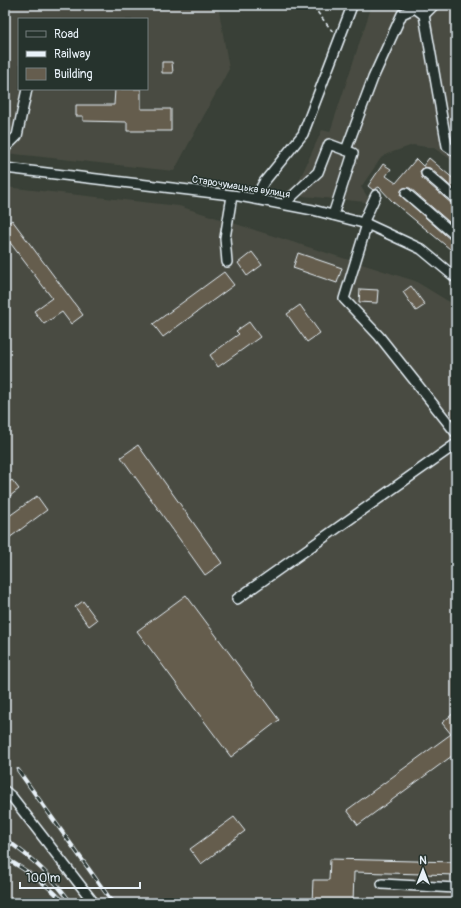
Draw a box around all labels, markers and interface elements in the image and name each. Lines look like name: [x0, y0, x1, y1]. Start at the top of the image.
legend: [18, 18, 148, 90]
text: Road: [54, 27, 79, 42]
text: Railway: [54, 47, 90, 62]
text: Building: [54, 67, 93, 82]
street label: Старочумацька вулиця: [191, 173, 291, 201]
north arrow: [403, 850, 443, 890]
text: N: [419, 854, 427, 867]
scale bar: [20, 864, 140, 890]
text: 100 m: [26, 871, 61, 886]

